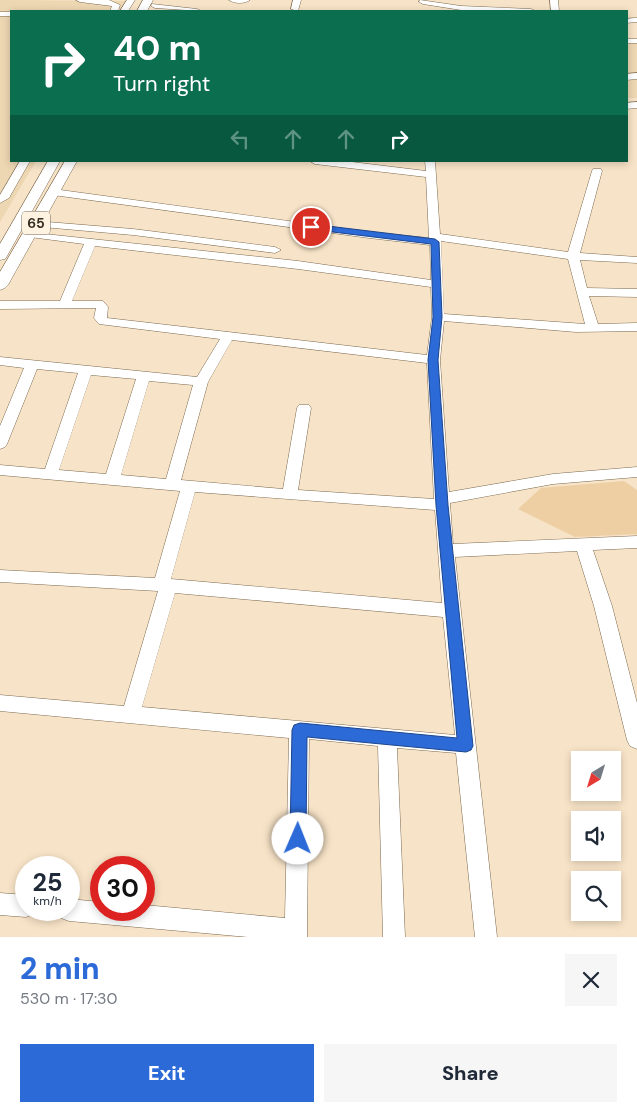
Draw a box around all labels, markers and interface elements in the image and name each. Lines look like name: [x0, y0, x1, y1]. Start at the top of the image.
text: 40 m: [113, 25, 202, 71]
icon: right: [30, 30, 95, 95]
text: Turn right: [113, 69, 210, 98]
icon: left: [226, 125, 254, 153]
icon: ahead: [279, 125, 307, 153]
icon: ahead: [332, 125, 360, 153]
icon: right: [385, 125, 413, 153]
pin: [290, 206, 332, 248]
road number: 65: [22, 212, 50, 234]
icon: arrive: [297, 213, 325, 241]
north arrow: [571, 751, 621, 801]
map controls: [571, 751, 621, 921]
button: sound: [571, 811, 621, 861]
position arrow: [271, 812, 323, 864]
speed limit sign: 30: [90, 856, 155, 921]
text: 25: [33, 866, 62, 899]
button: search: [571, 871, 621, 921]
text: km/h: [33, 893, 62, 909]
text: 2 min: [20, 949, 100, 988]
button: close: [565, 954, 617, 1006]
text: 530 m · 17:30: [20, 988, 118, 1009]
button: Exit: [20, 1044, 314, 1102]
button: Share: [324, 1044, 617, 1102]

